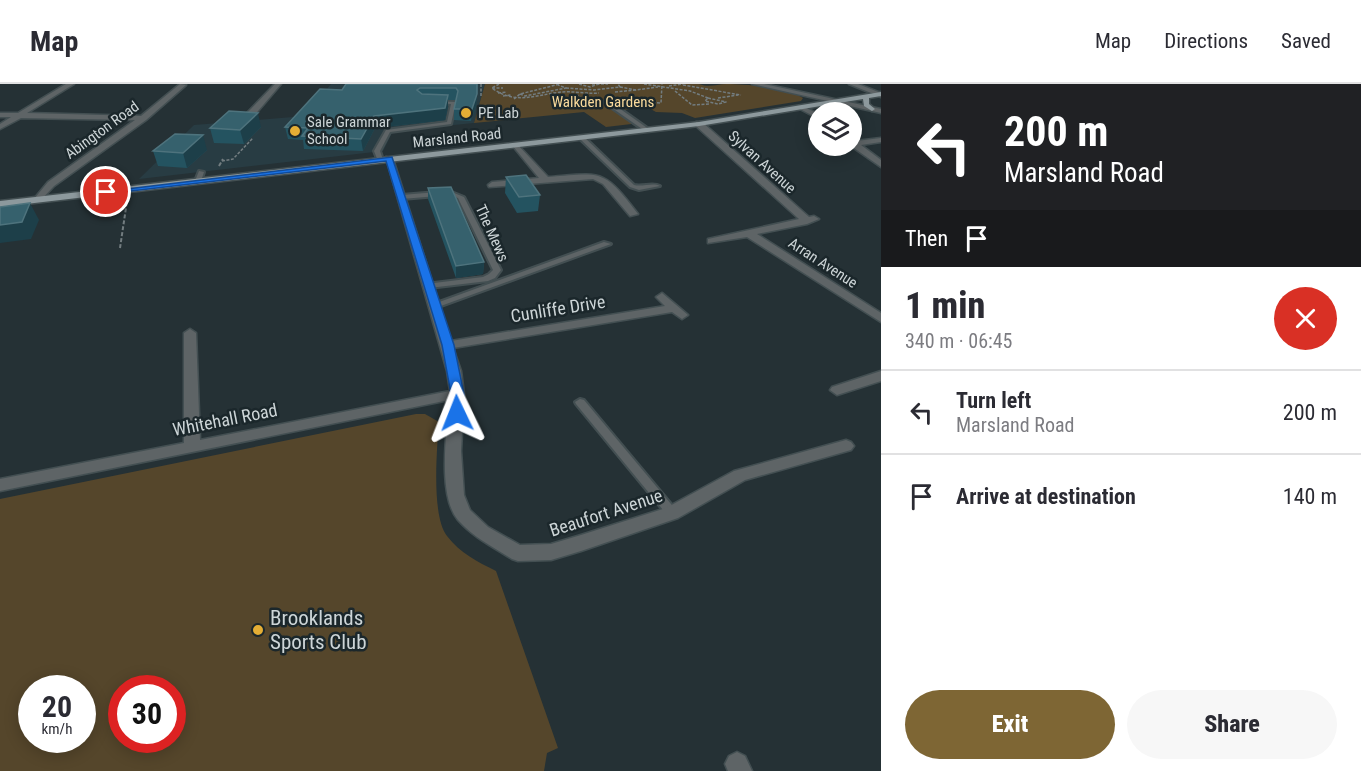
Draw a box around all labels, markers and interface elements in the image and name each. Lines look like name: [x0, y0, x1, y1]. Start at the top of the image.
text: Map: [30, 25, 78, 58]
text: Map: [1095, 29, 1131, 53]
text: Directions: [1164, 29, 1248, 53]
text: Saved: [1281, 29, 1331, 53]
park label: Walkden Gardens: [552, 93, 654, 111]
street label: Abington Road: [62, 97, 142, 163]
map controls: [808, 102, 862, 156]
button: layers: [808, 102, 862, 156]
place label: PE Lab: [478, 104, 519, 122]
marker: PE Lab: [459, 106, 473, 120]
text: 200 m: [1004, 107, 1109, 156]
icon: left: [905, 108, 983, 186]
place label: Sale Grammar School: [307, 113, 391, 148]
marker: Sale Grammar School: [288, 124, 302, 138]
street label: Marsland Road: [412, 124, 502, 152]
street label: Sylvan Avenue: [724, 127, 800, 197]
text: Marsland Road: [1004, 157, 1164, 189]
pin: [80, 166, 131, 217]
icon: arrive: [89, 175, 122, 208]
street label: The Mews: [471, 202, 513, 264]
icon: arrive: [960, 222, 993, 255]
text: Then: [905, 226, 948, 251]
street label: Arran Avenue: [785, 234, 861, 292]
text: 1 min: [905, 285, 985, 327]
button: close: [1274, 287, 1337, 350]
street label: Cunliffe Drive: [509, 291, 607, 326]
text: 340 m · 06:45: [905, 329, 1012, 353]
position arrow: [425, 381, 489, 445]
text: Turn left: [956, 388, 1031, 413]
icon: left: [905, 396, 938, 429]
street label: Whitehall Road: [171, 399, 279, 440]
text: 200 m: [1283, 400, 1337, 425]
text: Marsland Road: [956, 413, 1074, 437]
icon: arrive: [905, 480, 938, 513]
street label: Beaufort Avenue: [547, 484, 665, 541]
text: Arrive at destination: [956, 484, 1136, 509]
text: 140 m: [1283, 484, 1337, 509]
place label: Brooklands Sports Club: [270, 606, 367, 654]
marker: Brooklands Sports Club: [251, 623, 265, 637]
speed limit sign: 30: [108, 675, 186, 753]
text: 20: [42, 689, 72, 724]
button: Exit: [905, 690, 1115, 759]
button: Share: [1127, 690, 1337, 759]
text: km/h: [42, 720, 72, 738]

